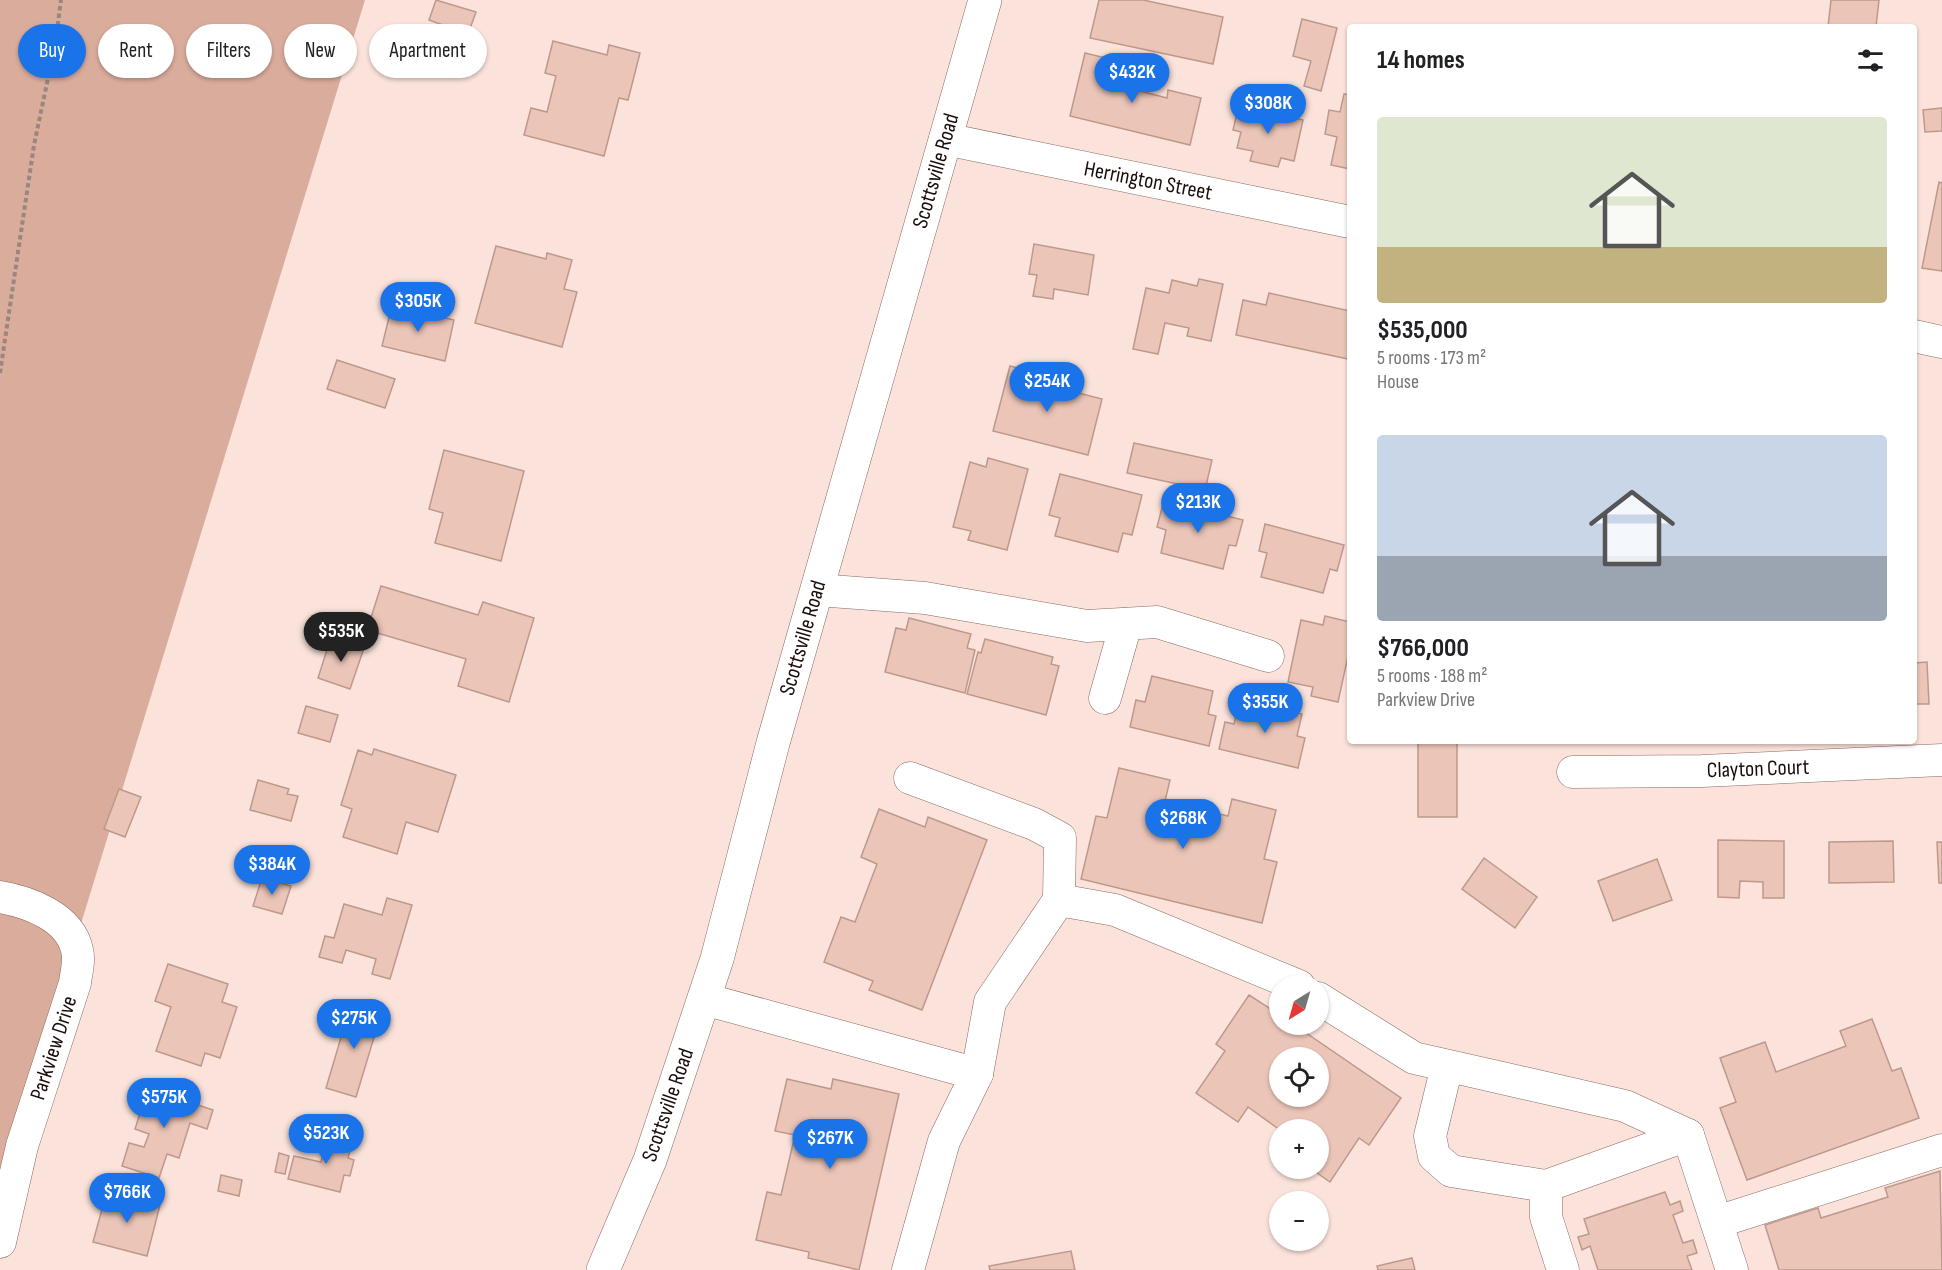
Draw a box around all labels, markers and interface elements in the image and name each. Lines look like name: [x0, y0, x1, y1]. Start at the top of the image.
chip: Buy: [18, 24, 86, 78]
chip: Rent: [98, 24, 174, 78]
chip: Filters: [186, 24, 272, 78]
chip: New: [284, 24, 357, 78]
chip: Apartment: [369, 24, 487, 78]
icon: filters: [1854, 44, 1887, 77]
text: 14 homes: [1377, 45, 1465, 76]
pin: $432K: [1090, 53, 1174, 104]
text: $432K: [1108, 60, 1156, 84]
pin: $308K: [1226, 84, 1310, 135]
text: $308K: [1244, 91, 1292, 115]
street label: Scottsville Road: [907, 111, 965, 231]
street label: Herrington Street: [1082, 155, 1215, 207]
icon: home: [1578, 156, 1686, 264]
pin: $305K: [376, 282, 460, 333]
text: $305K: [394, 289, 442, 313]
text: $535,000: [1377, 315, 1468, 346]
text: 5 rooms · 173 m²: [1377, 346, 1486, 370]
pin: $254K: [1005, 362, 1089, 413]
text: $254K: [1024, 369, 1070, 393]
text: House: [1377, 370, 1419, 394]
icon: home: [1578, 474, 1686, 582]
pin: $213K: [1156, 483, 1240, 534]
text: $213K: [1175, 490, 1221, 514]
street label: Scottsville Road: [774, 578, 832, 698]
pin: $535K: [299, 612, 383, 663]
text: $535K: [318, 619, 364, 643]
text: $766,000: [1377, 633, 1469, 664]
text: 5 rooms · 188 m²: [1377, 664, 1487, 688]
pin: $355K: [1223, 683, 1307, 734]
text: Parkview Drive: [1377, 688, 1475, 712]
text: $355K: [1242, 690, 1288, 714]
street label: Clayton Court: [1706, 754, 1810, 784]
pin: $268K: [1141, 799, 1225, 850]
text: $268K: [1159, 806, 1207, 830]
pin: $384K: [230, 845, 314, 896]
text: $384K: [248, 852, 296, 876]
north arrow: [1269, 975, 1329, 1035]
map controls: [1269, 975, 1329, 1251]
street label: Parkview Drive: [25, 993, 83, 1103]
pin: $275K: [312, 999, 396, 1050]
text: $275K: [331, 1006, 377, 1030]
street label: Scottsville Road: [636, 1045, 700, 1165]
button: locate: [1269, 1047, 1329, 1107]
pin: $575K: [122, 1078, 206, 1129]
text: $575K: [141, 1085, 187, 1109]
pin: $523K: [284, 1114, 368, 1165]
pin: $267K: [788, 1119, 872, 1170]
button: +: [1269, 1119, 1329, 1179]
text: $523K: [303, 1121, 349, 1145]
text: $267K: [806, 1126, 854, 1150]
pin: $766K: [85, 1173, 169, 1224]
text: $766K: [103, 1180, 151, 1204]
button: −: [1269, 1191, 1329, 1251]

